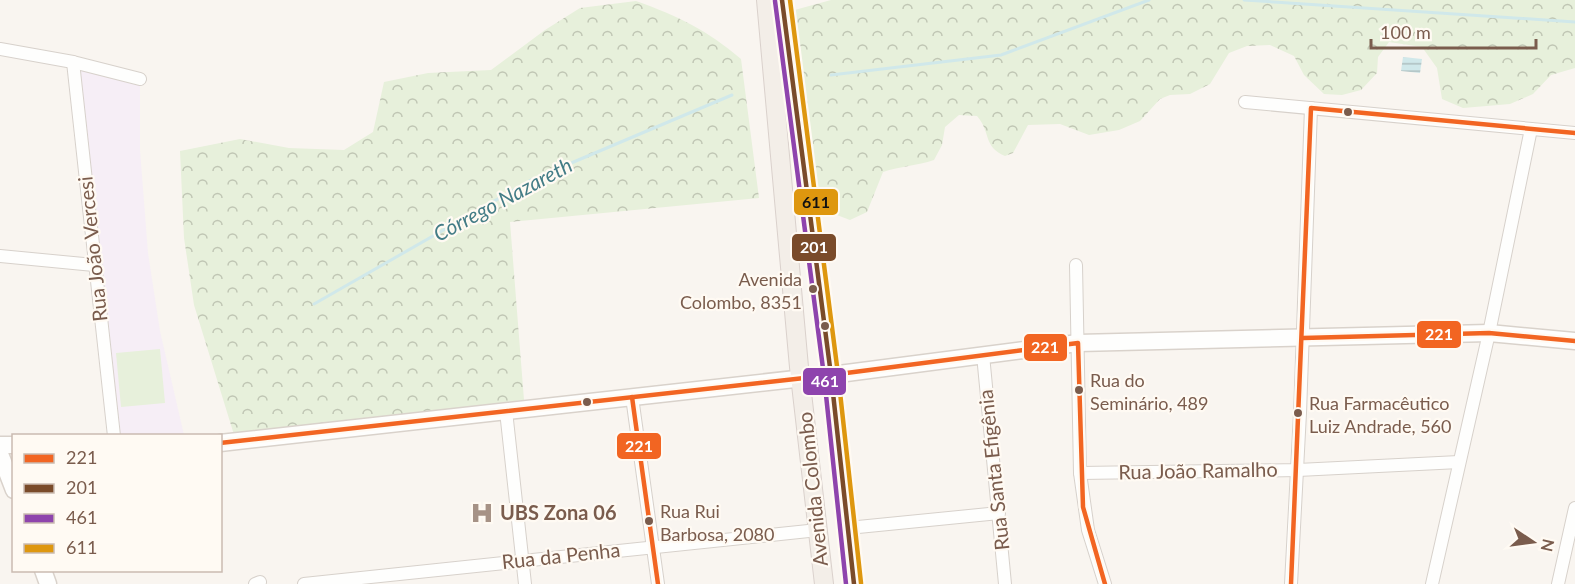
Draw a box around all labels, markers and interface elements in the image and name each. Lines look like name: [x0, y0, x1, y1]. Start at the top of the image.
scale bar: [1371, 12, 1536, 50]
text: 100 m: [1380, 21, 1431, 43]
unlabelled marker: [1342, 106, 1354, 118]
water label: Córrego Nazareth: [429, 152, 576, 246]
street label: Rua João Vercesi: [72, 175, 112, 323]
line badge: 611: [793, 188, 839, 216]
text: 611: [802, 192, 830, 211]
line badge: 201: [791, 233, 837, 262]
text: 201: [800, 237, 828, 256]
place label: Avenida Colombo, 8351: [680, 268, 802, 313]
marker: Avenida Colombo, 8351: [807, 283, 819, 295]
unlabelled marker: [819, 320, 831, 332]
line badge: 221: [1416, 320, 1462, 349]
text: 221: [1425, 324, 1453, 343]
line badge: 221: [1023, 333, 1068, 362]
text: 221: [1031, 337, 1059, 356]
line badge: 461: [802, 367, 847, 396]
place label: Rua do Seminário, 489: [1090, 369, 1208, 414]
text: 461: [811, 371, 839, 390]
marker: Rua do Seminário, 489: [1073, 384, 1085, 396]
street label: Rua Santa Efigênia: [973, 389, 1013, 552]
place label: Rua Farmacêutico Luiz Andrade, 560: [1309, 392, 1451, 437]
unlabelled marker: [581, 396, 593, 408]
marker: Rua Farmacêutico Luiz Andrade, 560: [1292, 407, 1304, 419]
street label: Avenida Colombo: [792, 411, 832, 567]
line badge: 221: [616, 432, 662, 460]
legend: [12, 434, 222, 572]
text: 221: [625, 436, 653, 455]
text: 221: [66, 446, 97, 468]
street label: Rua João Ramalho: [1118, 457, 1278, 483]
text: 201: [66, 476, 97, 498]
hospital icon: UBS Zona 06: [469, 500, 495, 526]
place label: UBS Zona 06: [500, 500, 617, 524]
place label: Rua Rui Barbosa, 2080: [660, 500, 774, 545]
text: 461: [66, 506, 97, 528]
north arrow: [1503, 512, 1563, 572]
marker: Rua Rui Barbosa, 2080: [643, 515, 655, 527]
text: 611: [66, 536, 97, 558]
street label: Rua da Penha: [501, 537, 621, 573]
text: N: [1537, 537, 1559, 554]

